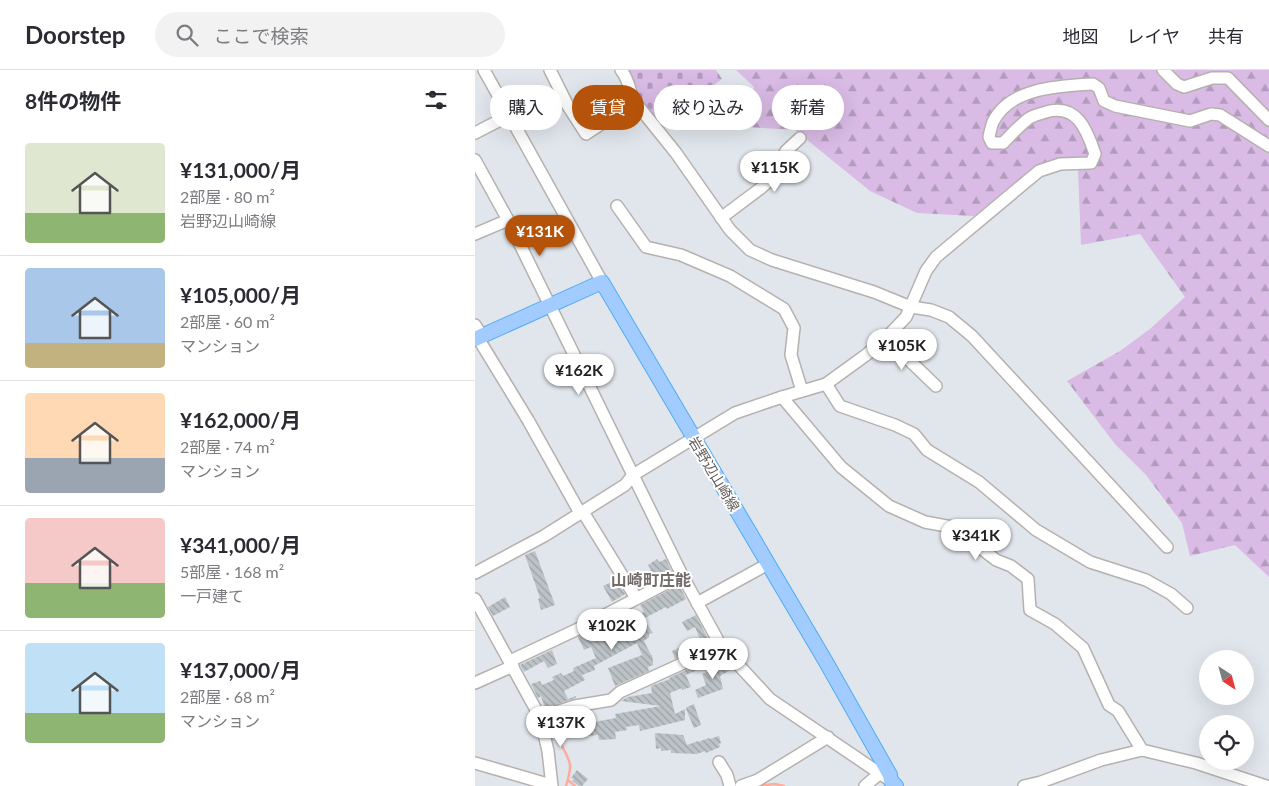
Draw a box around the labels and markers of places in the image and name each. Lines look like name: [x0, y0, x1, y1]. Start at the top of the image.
pin: ¥115K: [740, 150, 810, 193]
pin: ¥131K: [505, 214, 575, 257]
pin: ¥105K: [867, 328, 937, 371]
pin: ¥162K: [544, 354, 614, 396]
pin: ¥341K: [941, 518, 1011, 561]
pin: ¥102K: [577, 608, 647, 651]
pin: ¥197K: [678, 638, 748, 680]
pin: ¥137K: [526, 706, 596, 748]

